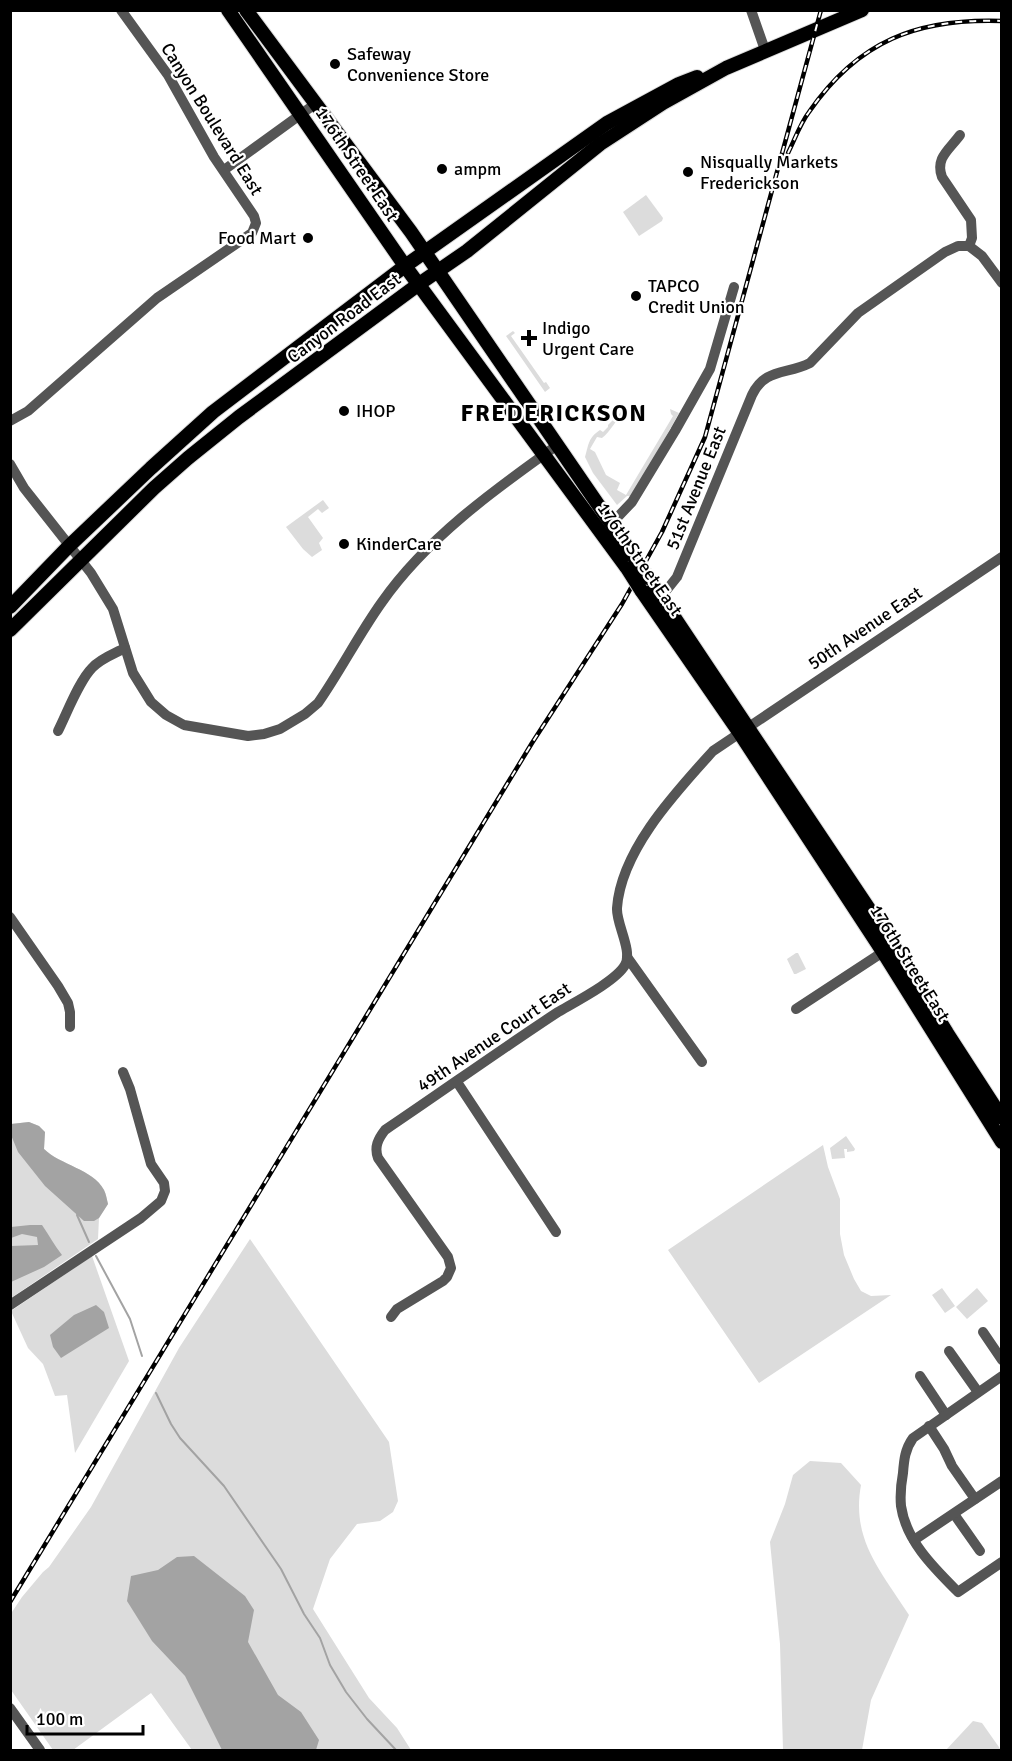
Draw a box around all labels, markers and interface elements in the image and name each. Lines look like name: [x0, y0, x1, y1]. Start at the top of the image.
street label: Canyon Boulevard East: [156, 39, 268, 199]
place label: Safeway Convenience Store: [347, 43, 489, 86]
marker: Safeway Convenience Store: [328, 57, 342, 71]
street label: 176th Street East: [311, 103, 403, 225]
place label: Nisqually Markets Frederickson: [700, 151, 838, 194]
place label: ampm: [454, 158, 501, 180]
marker: ampm: [435, 162, 449, 176]
marker: Nisqually Markets Frederickson: [681, 165, 695, 179]
place label: Food Mart: [218, 227, 296, 249]
marker: Food Mart: [301, 231, 315, 245]
street label: Canyon Road East: [283, 268, 405, 368]
place label: TAPCO Credit Union: [648, 275, 745, 318]
marker: TAPCO Credit Union: [629, 289, 643, 303]
place label: Indigo Urgent Care: [542, 317, 634, 360]
marker: Indigo Urgent Care: [520, 329, 538, 347]
district label: FREDERICKSON: [461, 398, 647, 428]
place label: IHOP: [356, 400, 395, 422]
marker: IHOP: [337, 404, 351, 418]
street label: 51st Avenue East: [661, 423, 731, 553]
street label: 176th Street East: [593, 498, 687, 620]
place label: KinderCare: [356, 533, 442, 555]
marker: KinderCare: [337, 537, 351, 551]
street label: 50th Avenue East: [804, 582, 926, 674]
street label: 176th Street East: [865, 901, 955, 1025]
street label: 49th Avenue Court East: [413, 977, 575, 1097]
scale bar: [27, 1698, 142, 1736]
text: 100 m: [36, 1708, 83, 1730]

